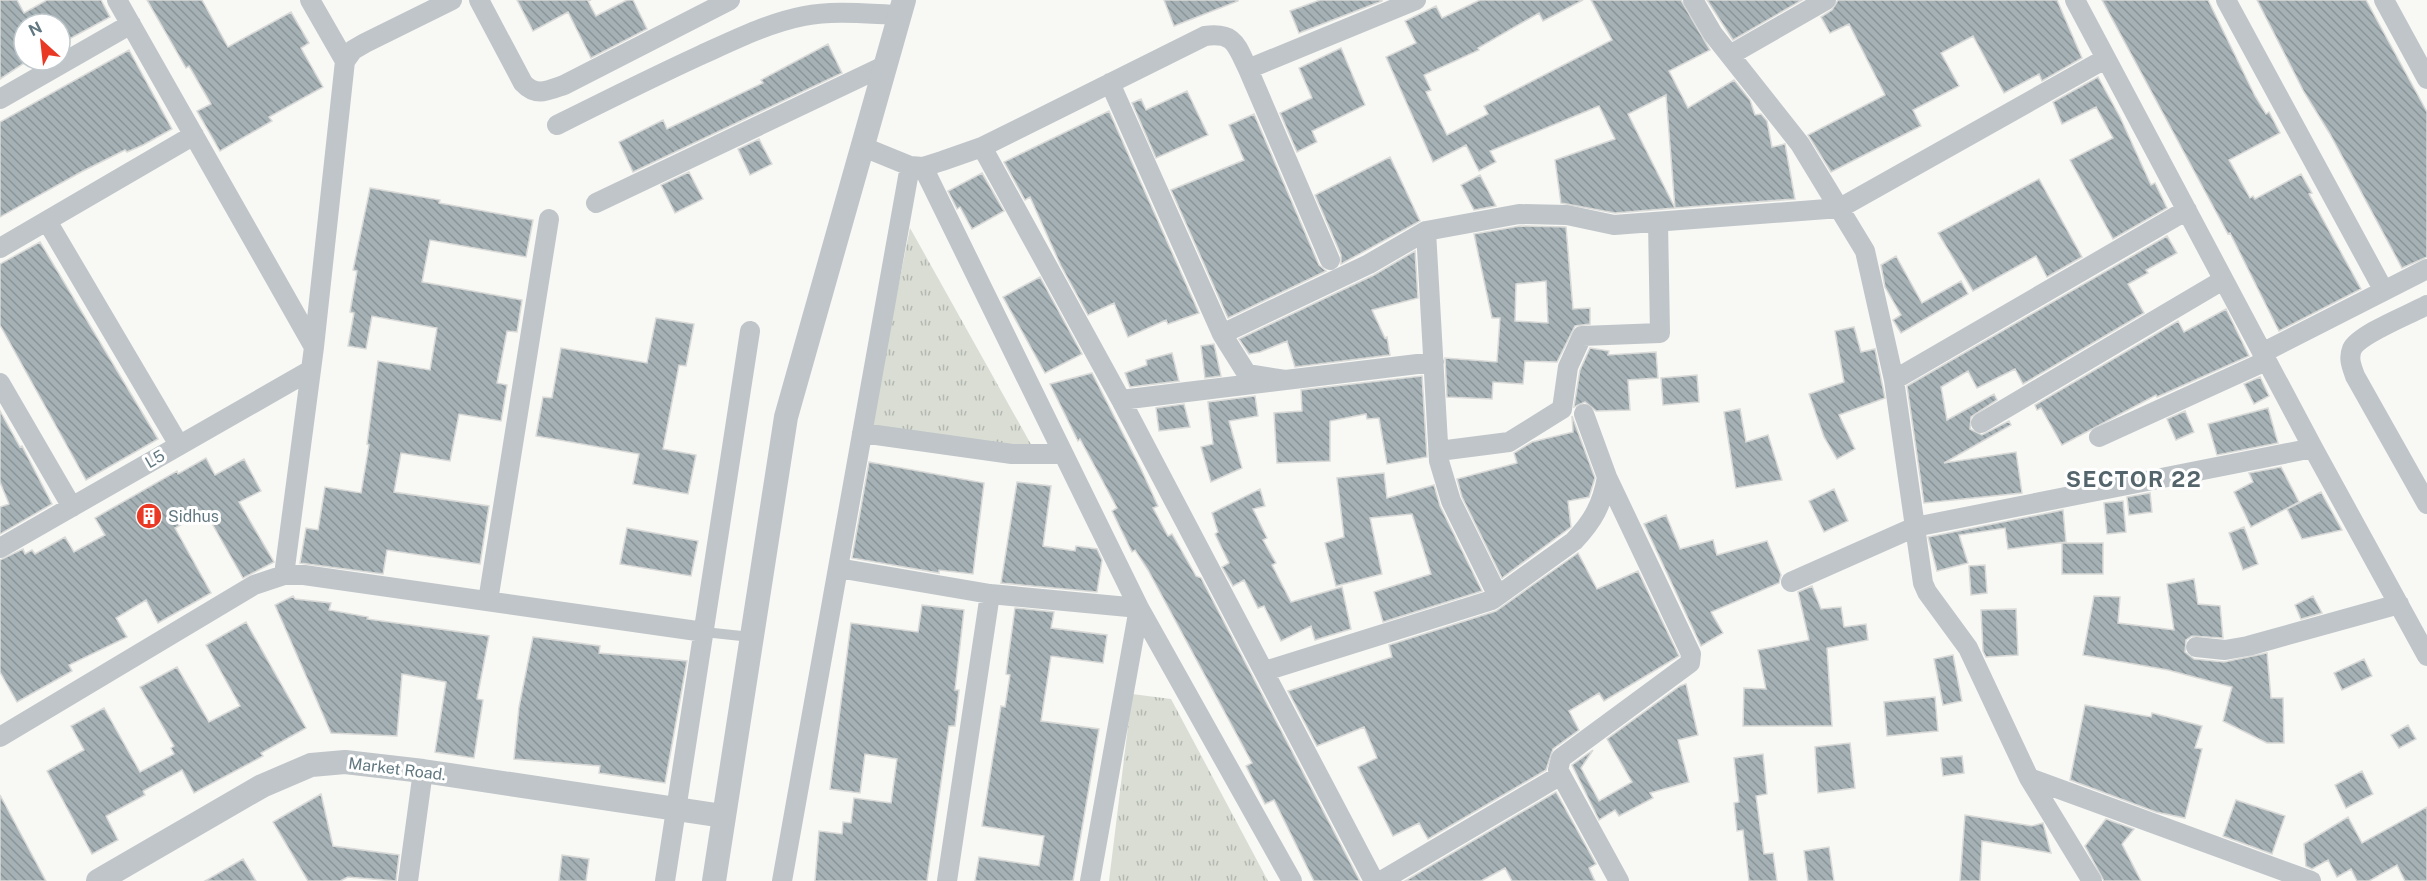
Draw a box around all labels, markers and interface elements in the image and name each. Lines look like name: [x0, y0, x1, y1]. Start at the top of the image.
north arrow: [12, 12, 72, 72]
text: N: [26, 18, 45, 40]
street label: L5: [142, 446, 168, 472]
district label: SECTOR 22: [2066, 466, 2202, 492]
building icon: Sidhus: [134, 501, 164, 531]
place label: Sidhus: [168, 507, 219, 526]
street label: Market Road.: [347, 754, 447, 784]

